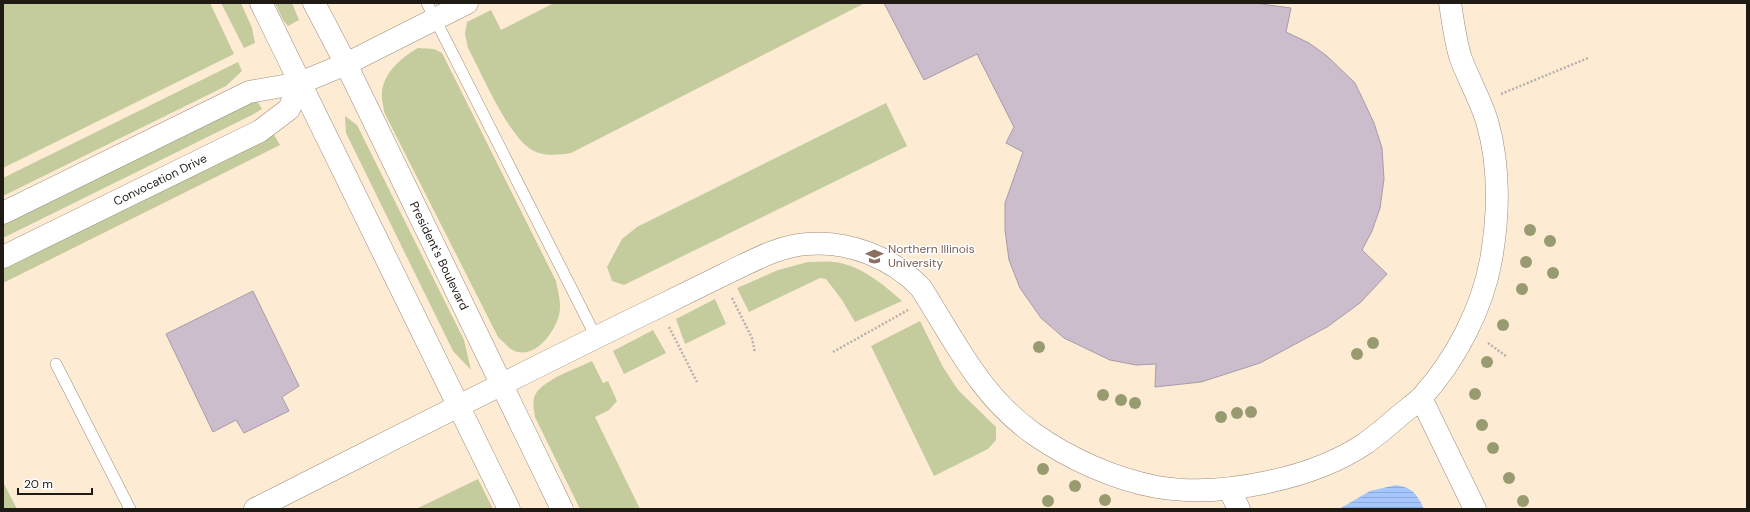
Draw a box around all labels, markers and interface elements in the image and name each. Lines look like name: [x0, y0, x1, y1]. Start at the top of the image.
street label: Convocation Drive: [111, 150, 210, 210]
street label: President's Boulevard: [406, 199, 472, 313]
place label: Northern Illinois University: [888, 241, 975, 271]
school or university icon: Northern Illinois University: [865, 246, 885, 266]
scale bar: [18, 470, 92, 496]
text: 20 m: [24, 476, 53, 492]

